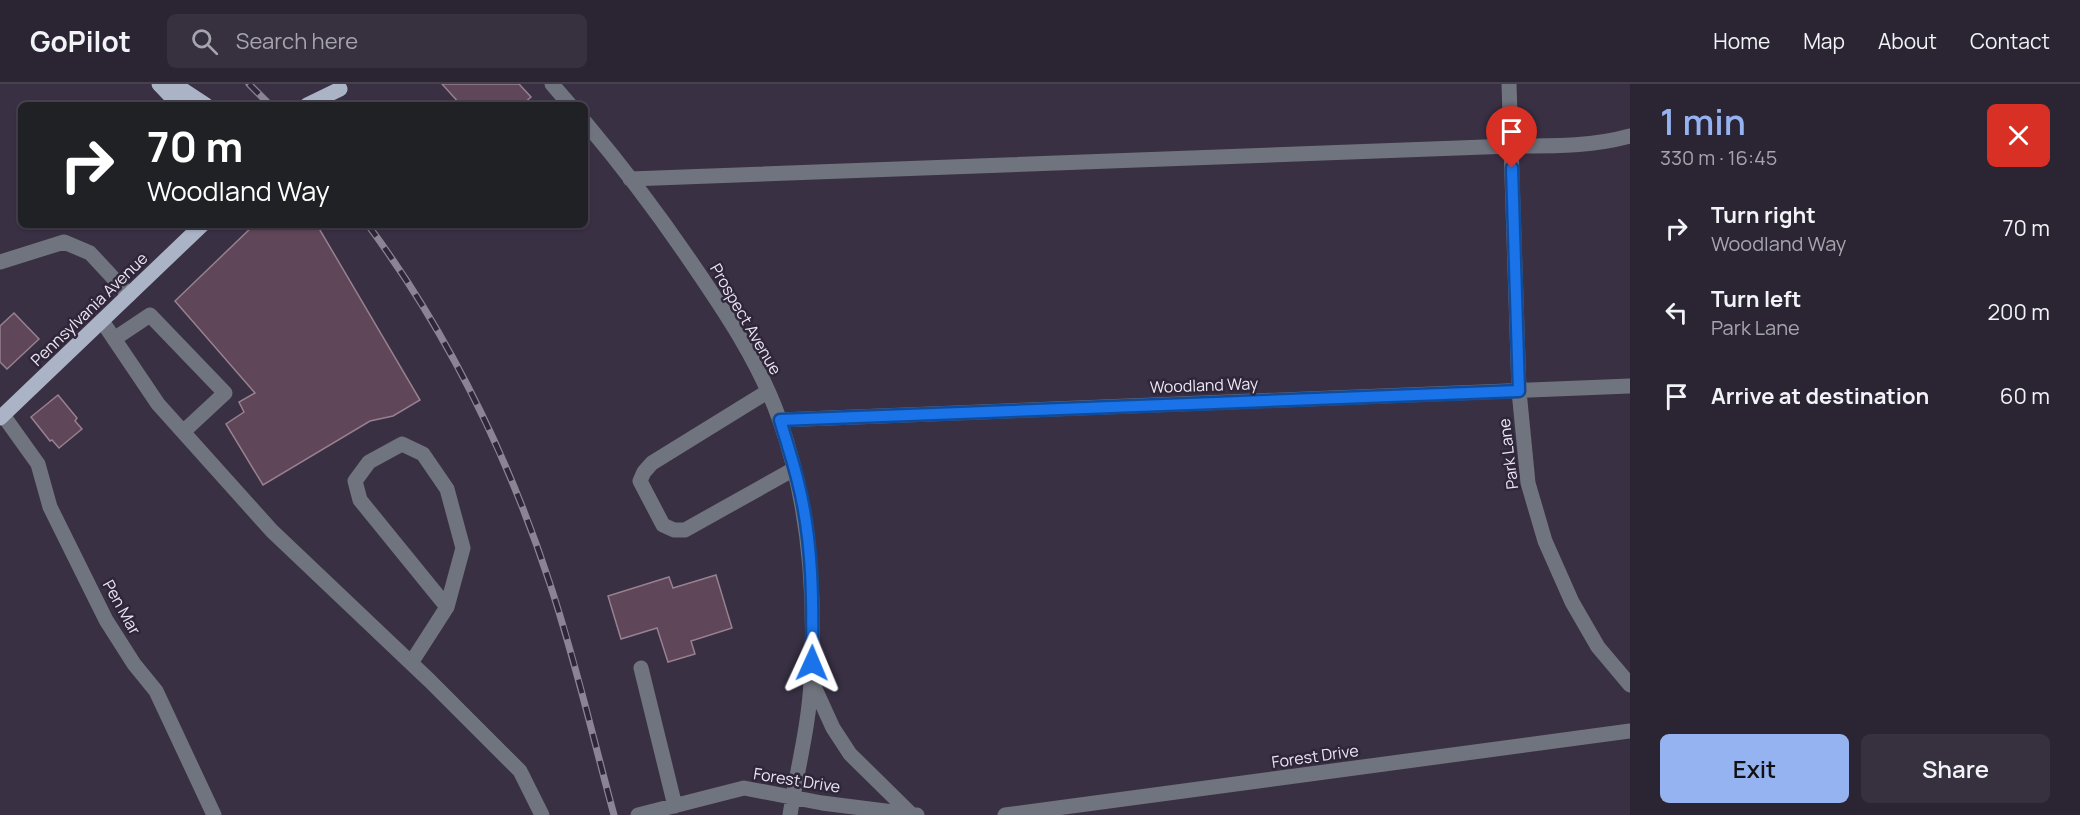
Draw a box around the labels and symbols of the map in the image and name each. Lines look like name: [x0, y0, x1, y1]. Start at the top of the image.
pin: [1486, 106, 1537, 168]
street label: Pennsylvania Avenue: [26, 247, 152, 371]
street label: Prospect Avenue: [705, 259, 787, 379]
street label: Woodland Way: [1150, 372, 1259, 398]
street label: Park Lane: [1493, 417, 1523, 491]
street label: Pen Mar: [98, 576, 146, 639]
position arrow: [780, 631, 844, 695]
street label: Forest Drive: [1270, 739, 1360, 773]
street label: Forest Drive: [752, 762, 842, 798]

